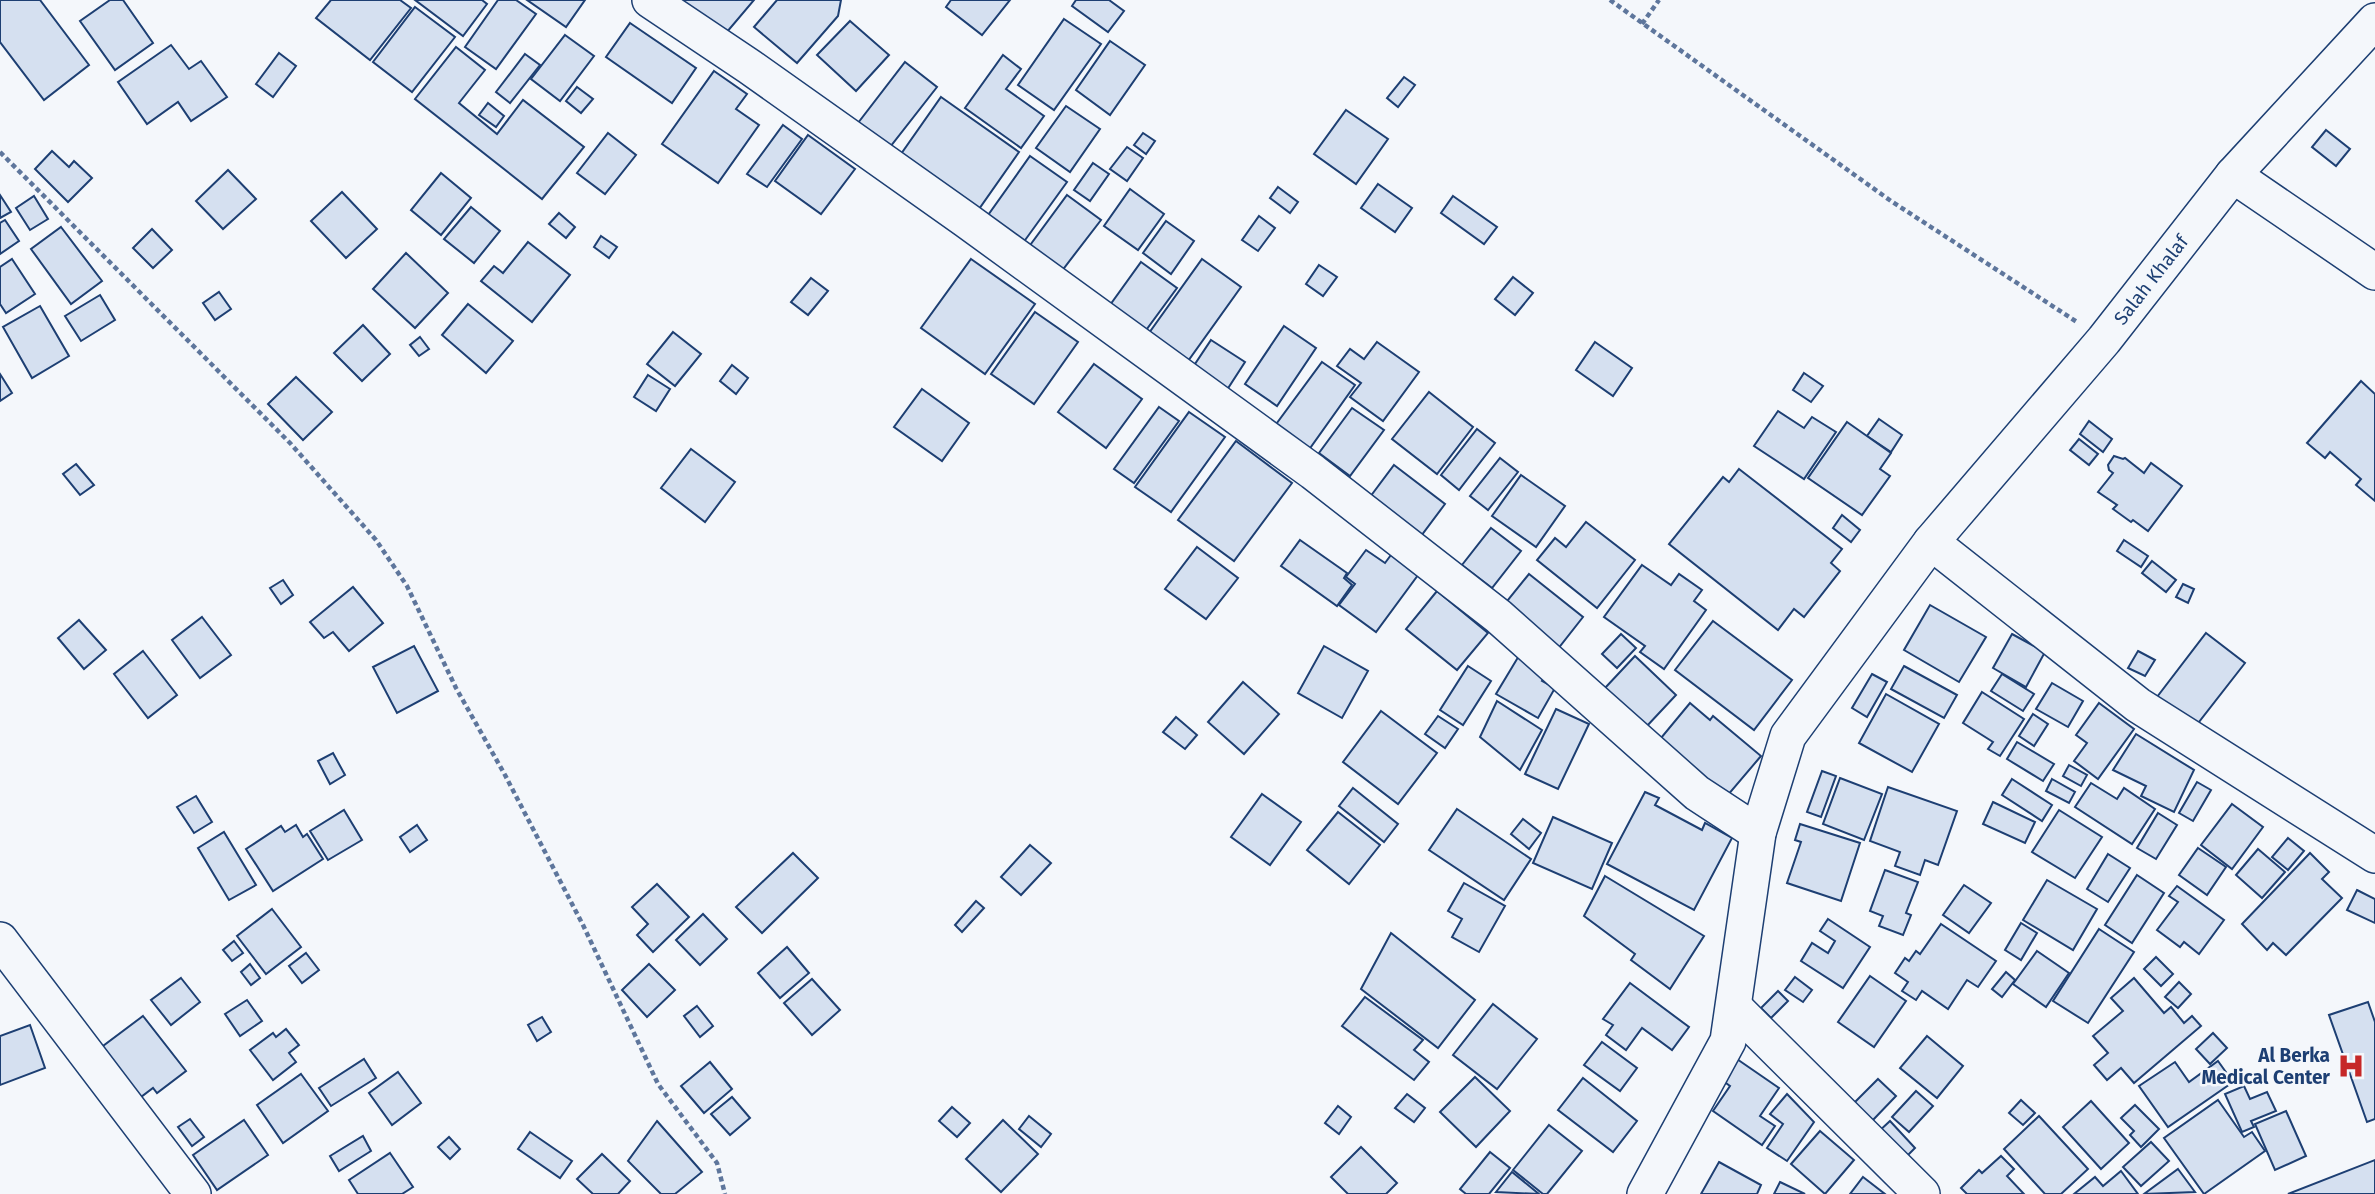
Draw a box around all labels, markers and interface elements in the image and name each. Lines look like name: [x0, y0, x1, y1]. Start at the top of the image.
street label: Salah Khalaf: [2109, 229, 2194, 329]
place label: Al Berka Medical Center: [2201, 1044, 2330, 1089]
hospital icon: Al Berka Medical Center: [2336, 1051, 2366, 1081]

